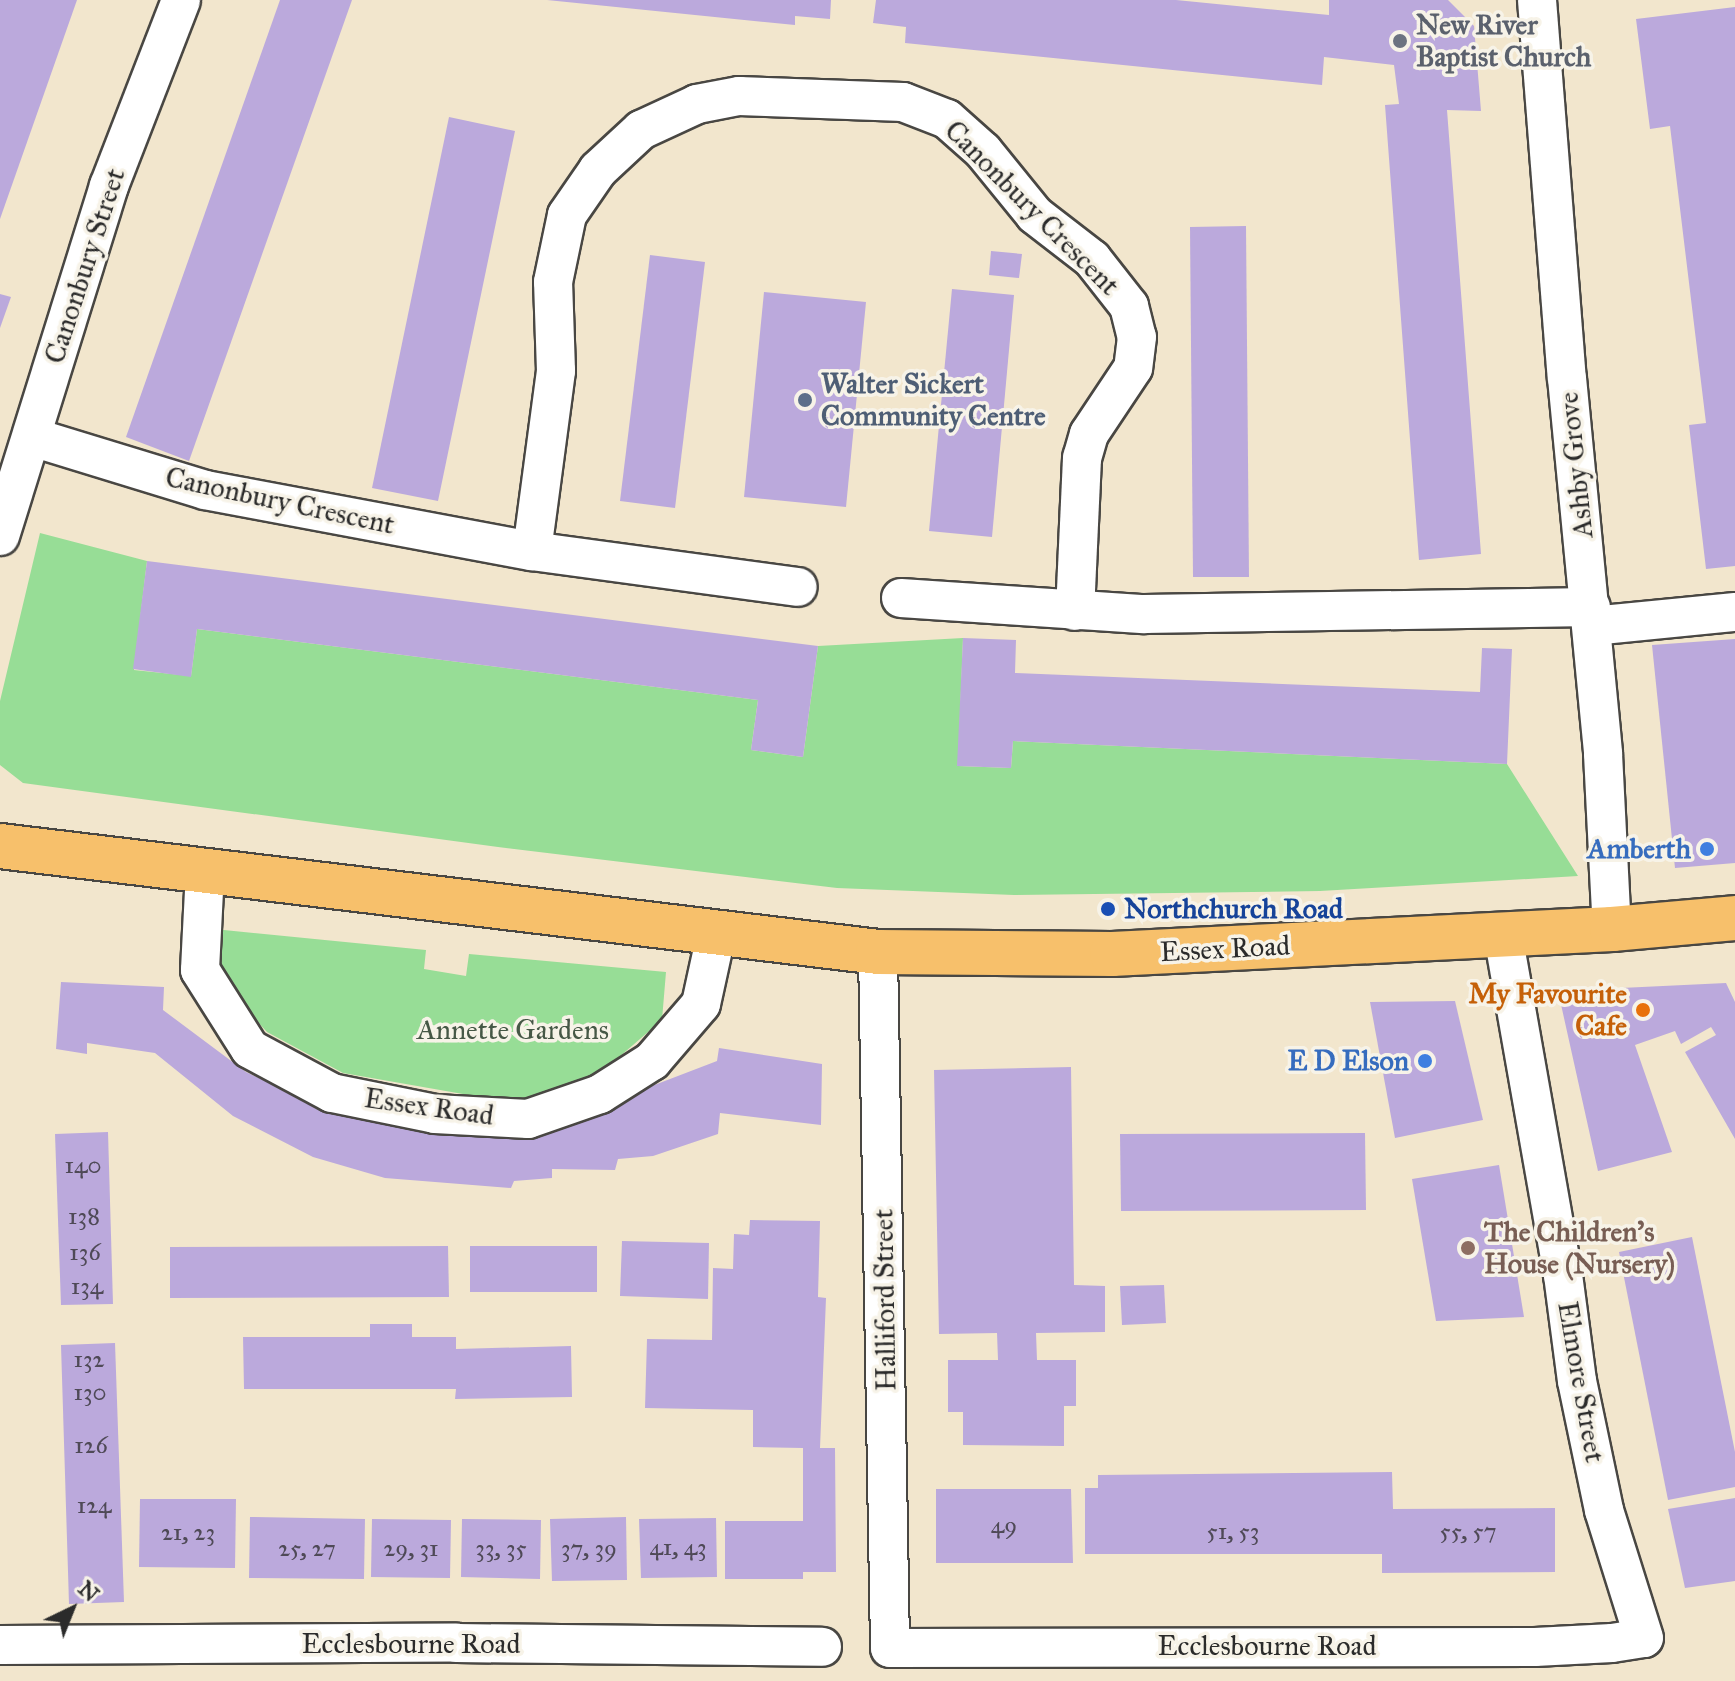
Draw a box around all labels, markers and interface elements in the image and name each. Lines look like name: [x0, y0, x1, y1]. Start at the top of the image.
place label: New River Baptist Church: [1416, 8, 1591, 74]
marker: New River Baptist Church: [1391, 32, 1409, 50]
street label: Canonbury Crescent: [938, 114, 1126, 302]
street label: Canonbury Street: [38, 164, 132, 368]
place label: Walter Sickert Community Centre: [821, 367, 1046, 433]
street label: Ashby Grove: [1552, 390, 1600, 540]
marker: Walter Sickert Community Centre: [796, 391, 814, 409]
street label: Canonbury Crescent: [162, 460, 398, 542]
place label: Amberth: [1588, 832, 1691, 866]
marker: Amberth: [1698, 840, 1716, 858]
place label: Northchurch Road: [1124, 892, 1343, 926]
marker: Northchurch Road: [1099, 900, 1117, 918]
street label: Essex Road: [1159, 929, 1291, 969]
place label: My Favourite Cafe: [1468, 977, 1627, 1043]
marker: My Favourite Cafe: [1634, 1001, 1652, 1019]
park label: Annette Gardens: [417, 1013, 609, 1047]
place label: E D Elson: [1287, 1044, 1409, 1078]
marker: E D Elson: [1416, 1052, 1434, 1070]
street label: Essex Road: [362, 1081, 496, 1133]
house number: 140: [65, 1152, 101, 1180]
house number: 138: [68, 1203, 100, 1231]
street label: Halliford Street: [867, 1209, 903, 1391]
place label: The Children's House (Nursery): [1484, 1215, 1675, 1281]
house number: 136: [69, 1239, 101, 1267]
marker: The Children's House (Nursery): [1459, 1239, 1477, 1257]
house number: 134: [71, 1273, 103, 1301]
street label: Elmore Street: [1550, 1299, 1612, 1465]
house number: 132: [74, 1346, 104, 1374]
house number: 130: [73, 1379, 107, 1407]
house number: 126: [74, 1432, 108, 1460]
house number: 124: [77, 1492, 111, 1520]
house number: 49: [991, 1512, 1017, 1540]
house number: 51, 53: [1207, 1518, 1259, 1546]
house number: 55, 57: [1439, 1518, 1497, 1546]
house number: 21, 23: [161, 1519, 215, 1547]
house number: 41, 43: [649, 1534, 707, 1562]
house number: 25, 27: [278, 1535, 336, 1563]
house number: 29, 31: [383, 1535, 439, 1563]
house number: 33, 35: [475, 1535, 527, 1563]
house number: 37, 39: [561, 1535, 617, 1563]
north arrow: [32, 1569, 112, 1649]
text: N: [73, 1575, 105, 1607]
street label: Ecclesbourne Road: [302, 1627, 520, 1661]
street label: Ecclesbourne Road: [1158, 1629, 1376, 1663]

